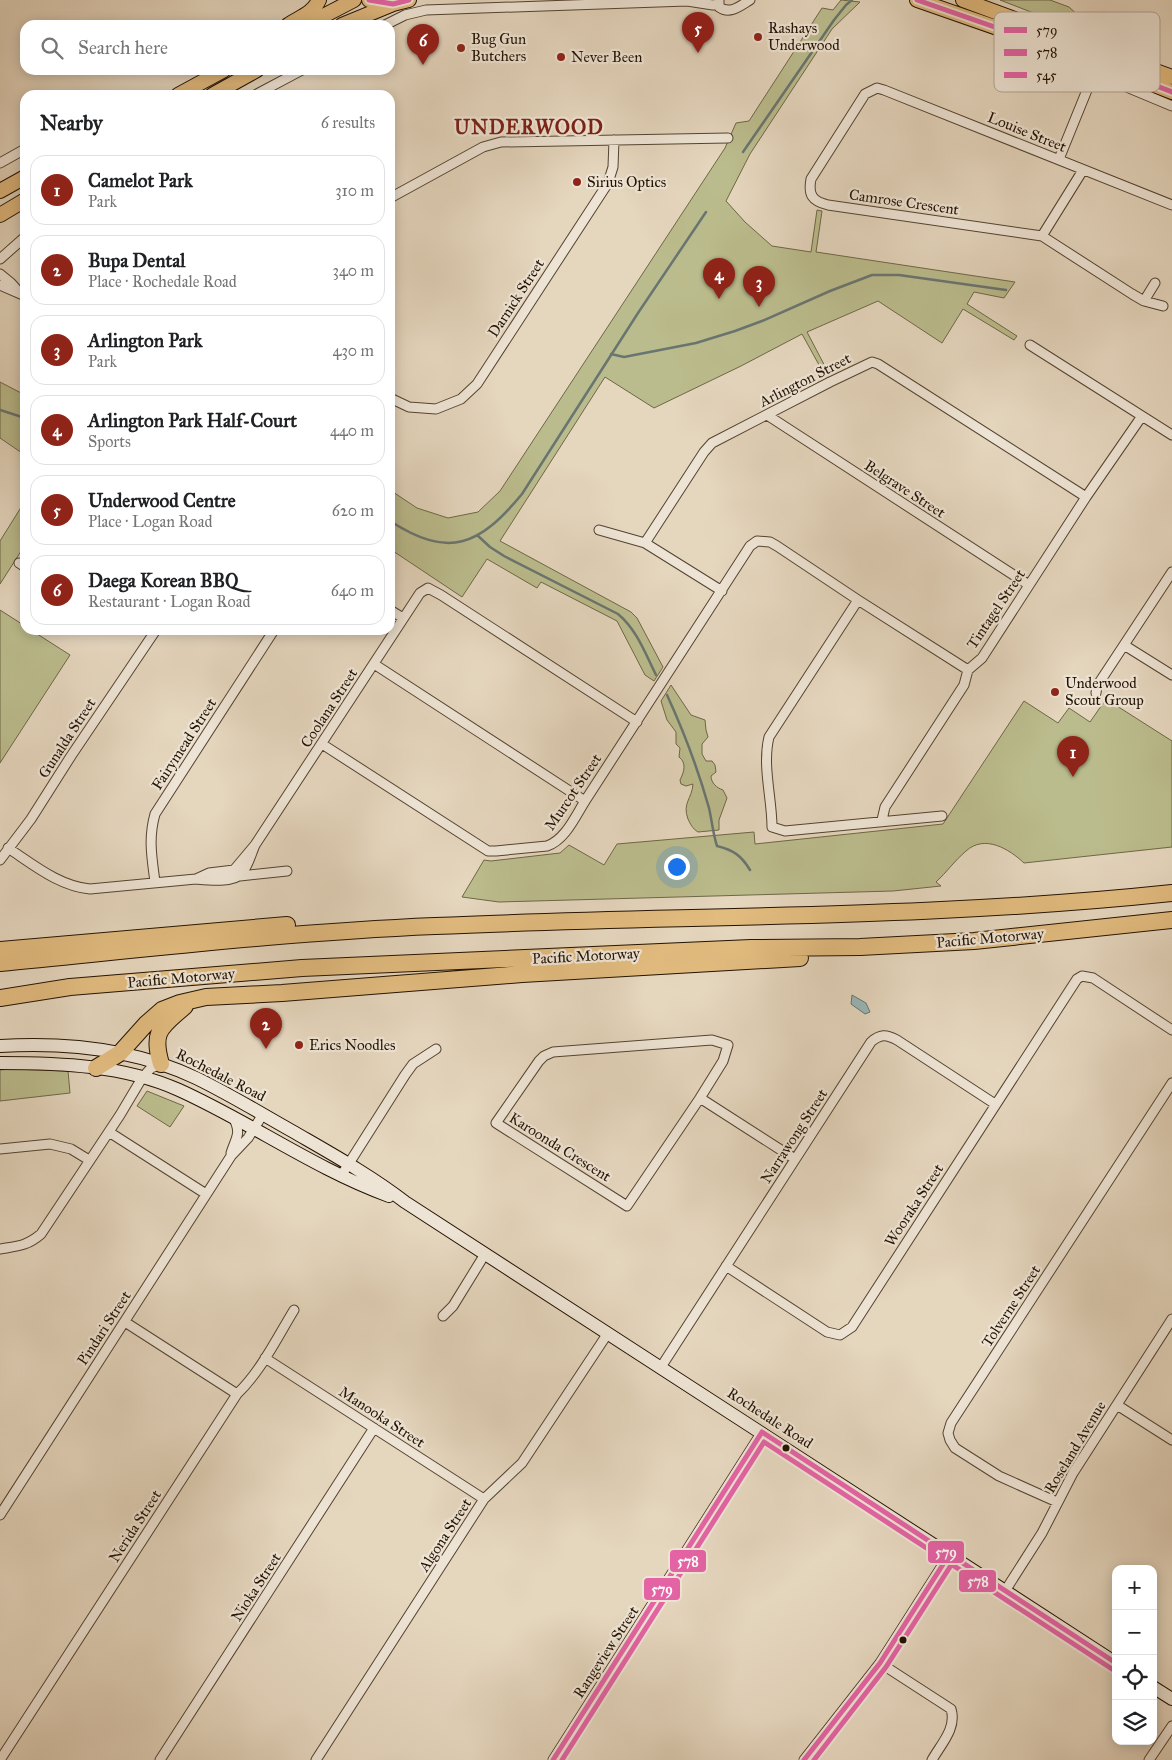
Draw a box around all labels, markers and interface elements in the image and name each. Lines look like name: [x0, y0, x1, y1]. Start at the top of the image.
pin: 5: [682, 12, 714, 53]
legend: [994, 12, 1160, 92]
place label: Rashays Underwood: [768, 19, 840, 54]
search box: [20, 20, 395, 75]
text: 579: [1036, 22, 1058, 39]
pin: 6: [407, 24, 439, 65]
place label: Bug Gun Butchers: [471, 30, 526, 65]
marker: Rashays Underwood: [752, 31, 764, 43]
icon: search: [38, 34, 66, 62]
text: Search here: [78, 36, 168, 59]
marker: Bug Gun Butchers: [455, 42, 467, 54]
text: 578: [1036, 44, 1057, 61]
place label: Never Been: [571, 48, 642, 66]
marker: Never Been: [555, 51, 567, 63]
text: 545: [1036, 67, 1057, 84]
street label: Louise Street: [985, 108, 1070, 156]
text: Nearby: [40, 110, 103, 136]
text: 6 results: [321, 113, 375, 132]
district label: UNDERWOOD: [454, 115, 604, 139]
text: Camelot Park: [88, 169, 193, 192]
place label: Sirius Optics: [587, 173, 666, 191]
marker: Sirius Optics: [571, 176, 583, 188]
text: 1: [54, 181, 60, 200]
text: 310 m: [335, 181, 374, 200]
street label: Camrose Crescent: [848, 185, 961, 219]
text: Park: [88, 192, 117, 211]
text: Bupa Dental: [88, 249, 185, 272]
street label: Darnick Street: [484, 255, 548, 341]
pin: 4: [703, 258, 735, 299]
text: 2: [53, 261, 61, 280]
text: 340 m: [332, 261, 374, 280]
pin: 3: [743, 266, 775, 307]
text: Place · Rochedale Road: [88, 272, 237, 291]
text: Arlington Park: [88, 329, 203, 352]
text: 3: [54, 341, 60, 360]
text: 430 m: [332, 341, 374, 360]
street label: Arlington Street: [755, 349, 854, 411]
text: Park: [88, 352, 117, 371]
text: Arlington Park Half-Court: [88, 409, 297, 432]
text: 4: [53, 421, 61, 440]
text: 440 m: [330, 421, 374, 440]
text: Sports: [88, 432, 131, 451]
street label: Belgrave Street: [861, 456, 949, 522]
text: Underwood Centre: [88, 489, 236, 512]
text: 5: [53, 501, 61, 520]
text: 620 m: [332, 501, 374, 520]
text: Place · Logan Road: [88, 512, 212, 531]
street label: Tintagel Street: [963, 565, 1030, 652]
text: Daega Korean BBQ: [88, 569, 239, 592]
text: 6: [53, 581, 61, 600]
text: 640 m: [331, 581, 374, 600]
text: Restaurant · Logan Road: [88, 592, 250, 611]
street label: Coolana Street: [297, 664, 362, 751]
place label: Underwood Scout Group: [1065, 674, 1144, 709]
marker: Underwood Scout Group: [1049, 686, 1061, 698]
street label: Gunalda Street: [34, 694, 100, 781]
street label: Fairymead Street: [148, 694, 221, 793]
pin: 1: [1057, 736, 1089, 777]
street label: Murcot Street: [541, 750, 606, 834]
your location: [664, 854, 690, 880]
street label: Pacific Motorway: [935, 924, 1045, 952]
street label: Pacific Motorway: [532, 944, 641, 968]
street label: Pacific Motorway: [126, 964, 236, 992]
pin: 2: [250, 1008, 282, 1049]
place label: Erics Noodles: [309, 1036, 396, 1054]
marker: Erics Noodles: [293, 1039, 305, 1051]
street label: Rochedale Road: [173, 1045, 269, 1106]
street label: Narrawong Street: [757, 1085, 832, 1187]
street label: Karoonda Crescent: [506, 1109, 615, 1186]
street label: Wooraka Street: [881, 1160, 948, 1250]
street label: Tolverne Street: [978, 1261, 1045, 1350]
street label: Pindari Street: [73, 1287, 135, 1369]
street label: Manooka Street: [336, 1382, 429, 1452]
street label: Rochedale Road: [724, 1384, 817, 1453]
street label: Roseland Avenue: [1040, 1398, 1110, 1496]
unlabelled marker: [781, 1443, 791, 1453]
street label: Nerida Street: [105, 1486, 165, 1566]
street label: Algona Street: [414, 1494, 476, 1576]
line badge: 579: [927, 1540, 965, 1564]
text: 579: [935, 1544, 957, 1562]
street label: Nioka Street: [227, 1549, 285, 1625]
line badge: 578: [669, 1549, 707, 1573]
text: 578: [677, 1553, 699, 1570]
map controls: [1112, 1565, 1157, 1745]
button: +: [1112, 1565, 1157, 1610]
line badge: 578: [958, 1569, 997, 1593]
text: 578: [967, 1573, 989, 1590]
line badge: 579: [643, 1577, 681, 1601]
text: 579: [651, 1581, 673, 1599]
street label: Rangeview Street: [570, 1602, 643, 1701]
button: −: [1112, 1610, 1157, 1655]
unlabelled marker: [898, 1635, 908, 1645]
button: locate: [1112, 1655, 1157, 1700]
button: layers: [1112, 1700, 1157, 1745]

